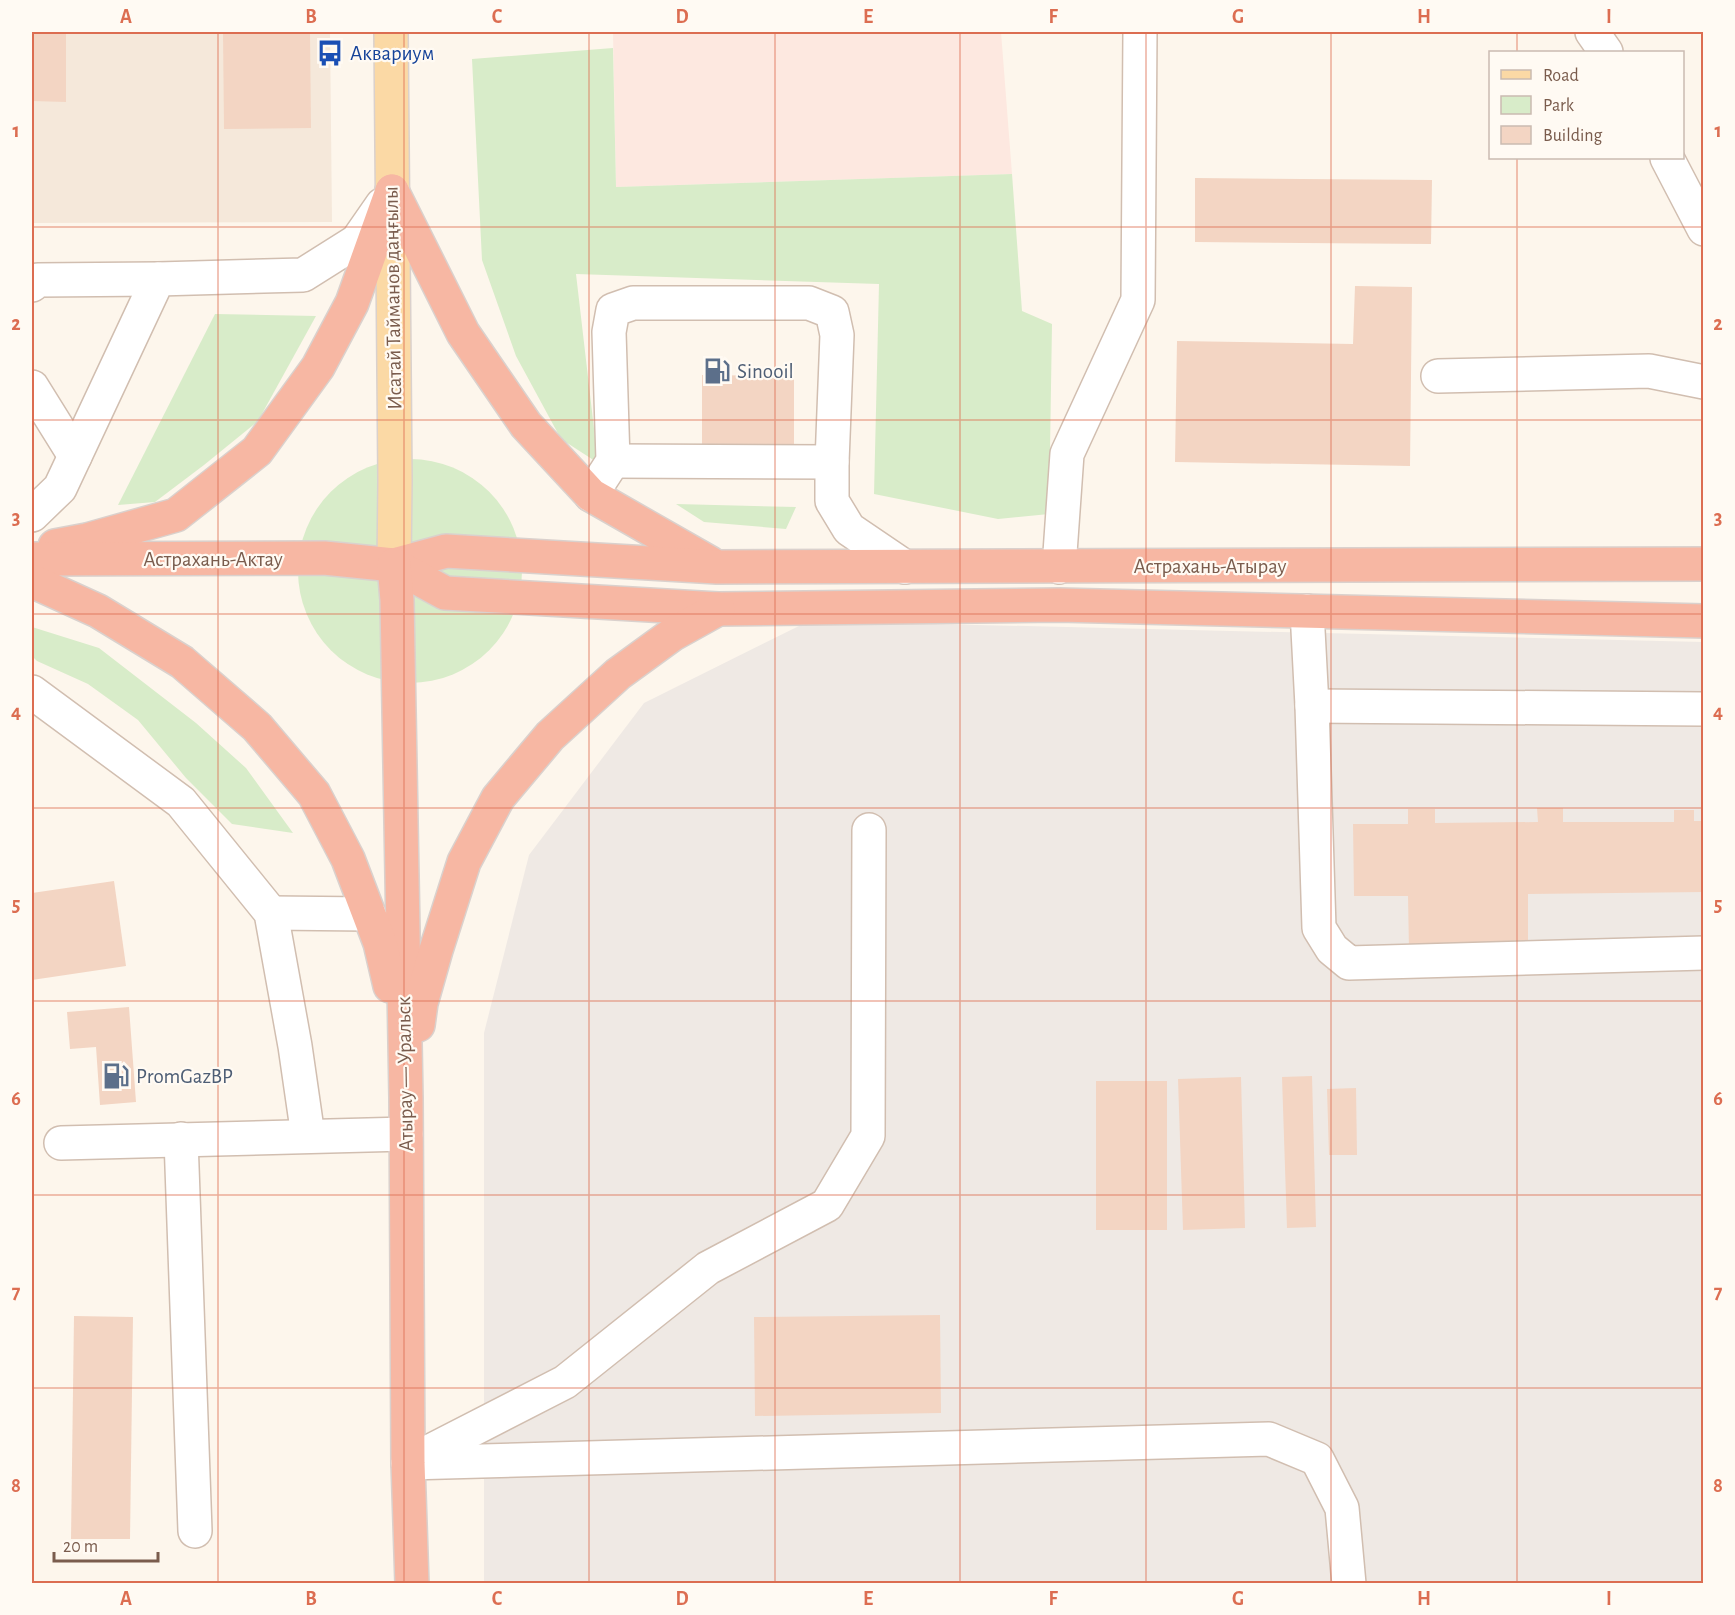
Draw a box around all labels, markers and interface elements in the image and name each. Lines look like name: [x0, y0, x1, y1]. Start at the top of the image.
text: A: [120, 7, 132, 27]
text: B: [305, 7, 317, 27]
text: C: [492, 7, 503, 27]
text: D: [675, 7, 689, 27]
text: E: [863, 7, 873, 27]
text: F: [1048, 7, 1058, 27]
text: G: [1232, 7, 1244, 27]
text: H: [1417, 7, 1431, 27]
text: I: [1606, 7, 1612, 27]
bus stop icon: Аквариум: [315, 38, 345, 68]
place label: Аквариум: [350, 43, 434, 64]
legend: [1489, 51, 1684, 159]
text: Road: [1543, 67, 1579, 85]
text: Park: [1543, 97, 1575, 115]
text: 1: [12, 121, 20, 141]
text: 1: [1714, 121, 1722, 141]
text: Building: [1543, 127, 1603, 145]
street label: Исатай Тайманов даңғылы: [381, 186, 405, 410]
text: 2: [11, 314, 21, 334]
text: 2: [1713, 314, 1723, 334]
fuel station icon: Sinooil: [702, 356, 732, 386]
place label: Sinooil: [737, 361, 794, 382]
text: 3: [12, 508, 20, 528]
text: 3: [1714, 508, 1722, 528]
street label: Астрахань-Актау: [143, 549, 283, 570]
street label: Астрахань-Атырау: [1133, 556, 1287, 577]
text: 4: [11, 702, 21, 722]
text: 4: [1713, 702, 1723, 722]
text: 5: [12, 895, 20, 915]
text: 5: [1714, 895, 1722, 915]
street label: Атырау — Уральск: [393, 996, 417, 1152]
fuel station icon: PromGazBP: [101, 1061, 131, 1091]
place label: PromGazBP: [136, 1066, 233, 1087]
text: 6: [11, 1089, 21, 1109]
text: 6: [1713, 1089, 1723, 1109]
text: 7: [12, 1282, 21, 1302]
text: 7: [1714, 1282, 1723, 1302]
text: 8: [11, 1476, 21, 1496]
text: 8: [1713, 1476, 1723, 1496]
scale bar: [54, 1525, 158, 1563]
text: 20 m: [63, 1538, 98, 1556]
text: A: [120, 1589, 132, 1609]
text: B: [305, 1589, 317, 1609]
text: C: [492, 1589, 503, 1609]
text: D: [675, 1589, 689, 1609]
text: E: [863, 1589, 873, 1609]
text: F: [1048, 1589, 1058, 1609]
text: G: [1232, 1589, 1244, 1609]
text: H: [1417, 1589, 1431, 1609]
text: I: [1606, 1589, 1612, 1609]

